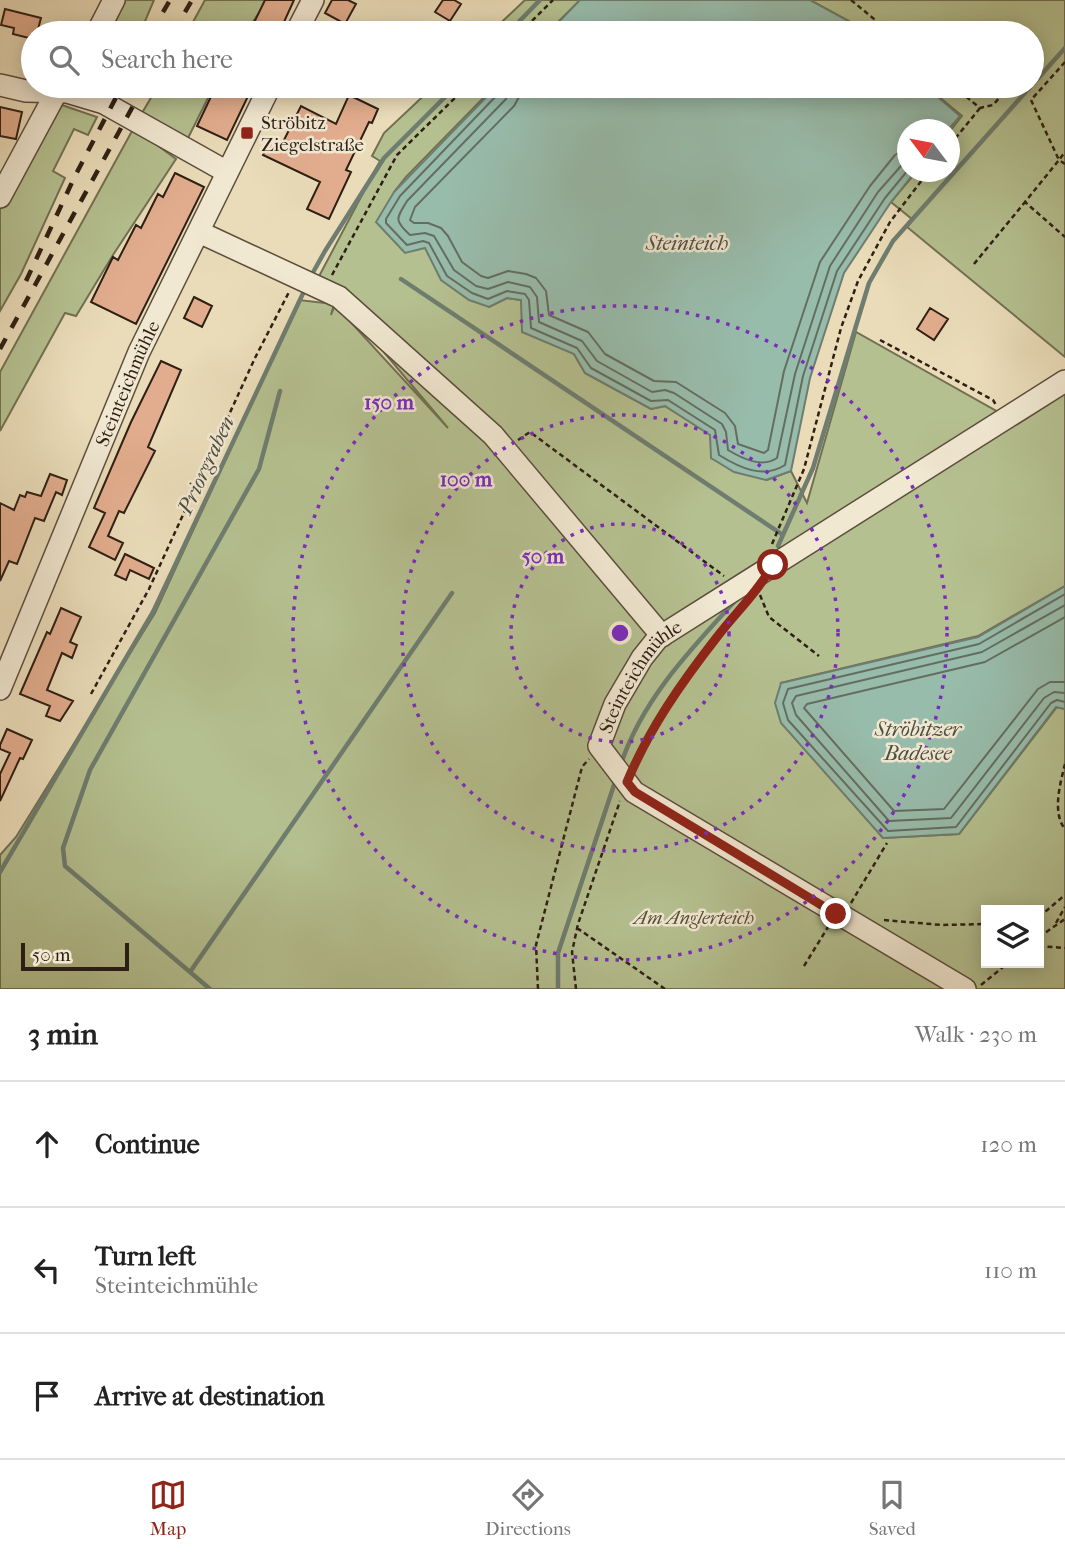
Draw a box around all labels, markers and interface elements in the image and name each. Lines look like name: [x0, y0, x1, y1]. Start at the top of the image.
search box: [21, 21, 1044, 98]
icon: search: [45, 41, 83, 79]
text: Search here: [101, 44, 233, 75]
place label: Ströbitz Ziegelstraße: [261, 112, 364, 156]
north arrow: [897, 119, 960, 182]
marker: Ströbitz Ziegelstraße: [239, 125, 255, 141]
water label: Steinteich: [645, 231, 729, 255]
street label: Steinteichmühle: [91, 317, 165, 450]
text: 150 m: [364, 390, 415, 414]
water label: Priorgraben: [172, 412, 239, 519]
text: 100 m: [440, 467, 493, 491]
text: 50 m: [522, 544, 565, 568]
route start: [757, 549, 788, 580]
street label: Steinteichmühle: [595, 616, 686, 737]
centre of rings: [608, 621, 632, 645]
water label: Ströbitzer Badesee: [874, 717, 963, 765]
route end: [820, 898, 851, 929]
map controls: [981, 905, 1044, 968]
button: layers: [981, 905, 1044, 968]
park label: Am Anglerteich: [632, 907, 754, 929]
scale bar: [21, 940, 130, 972]
text: 50 m: [32, 944, 71, 966]
text: 3 min: [28, 1017, 98, 1052]
text: Walk · 230 m: [915, 1021, 1037, 1048]
icon: ahead: [28, 1125, 66, 1163]
text: Continue: [95, 1129, 200, 1160]
text: 120 m: [980, 1131, 1037, 1158]
text: Turn left: [95, 1241, 196, 1272]
icon: left: [28, 1251, 66, 1289]
text: 110 m: [984, 1257, 1037, 1284]
text: Steinteichmühle: [95, 1272, 258, 1299]
icon: arrive: [28, 1377, 66, 1415]
text: Arrive at destination: [95, 1381, 325, 1412]
tab: Map: [149, 1476, 187, 1540]
tab: Directions: [485, 1476, 571, 1540]
tab: Saved: [869, 1476, 916, 1540]

